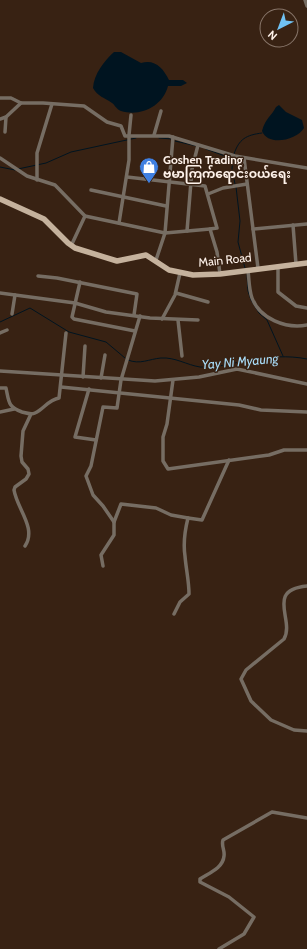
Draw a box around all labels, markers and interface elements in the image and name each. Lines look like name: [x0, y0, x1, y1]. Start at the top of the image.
north arrow: [259, 8, 299, 48]
text: N: [265, 28, 280, 43]
place label: Goshen Trading ဗမာကြက်ရောင်းဝယ်ရေး: [163, 152, 291, 184]
shop icon: Goshen Trading ဗမာကြက်ရောင်းဝယ်ရေး: [138, 156, 160, 184]
street label: Main Road: [198, 249, 252, 270]
water label: Yay Ni Myaung: [201, 350, 280, 372]

